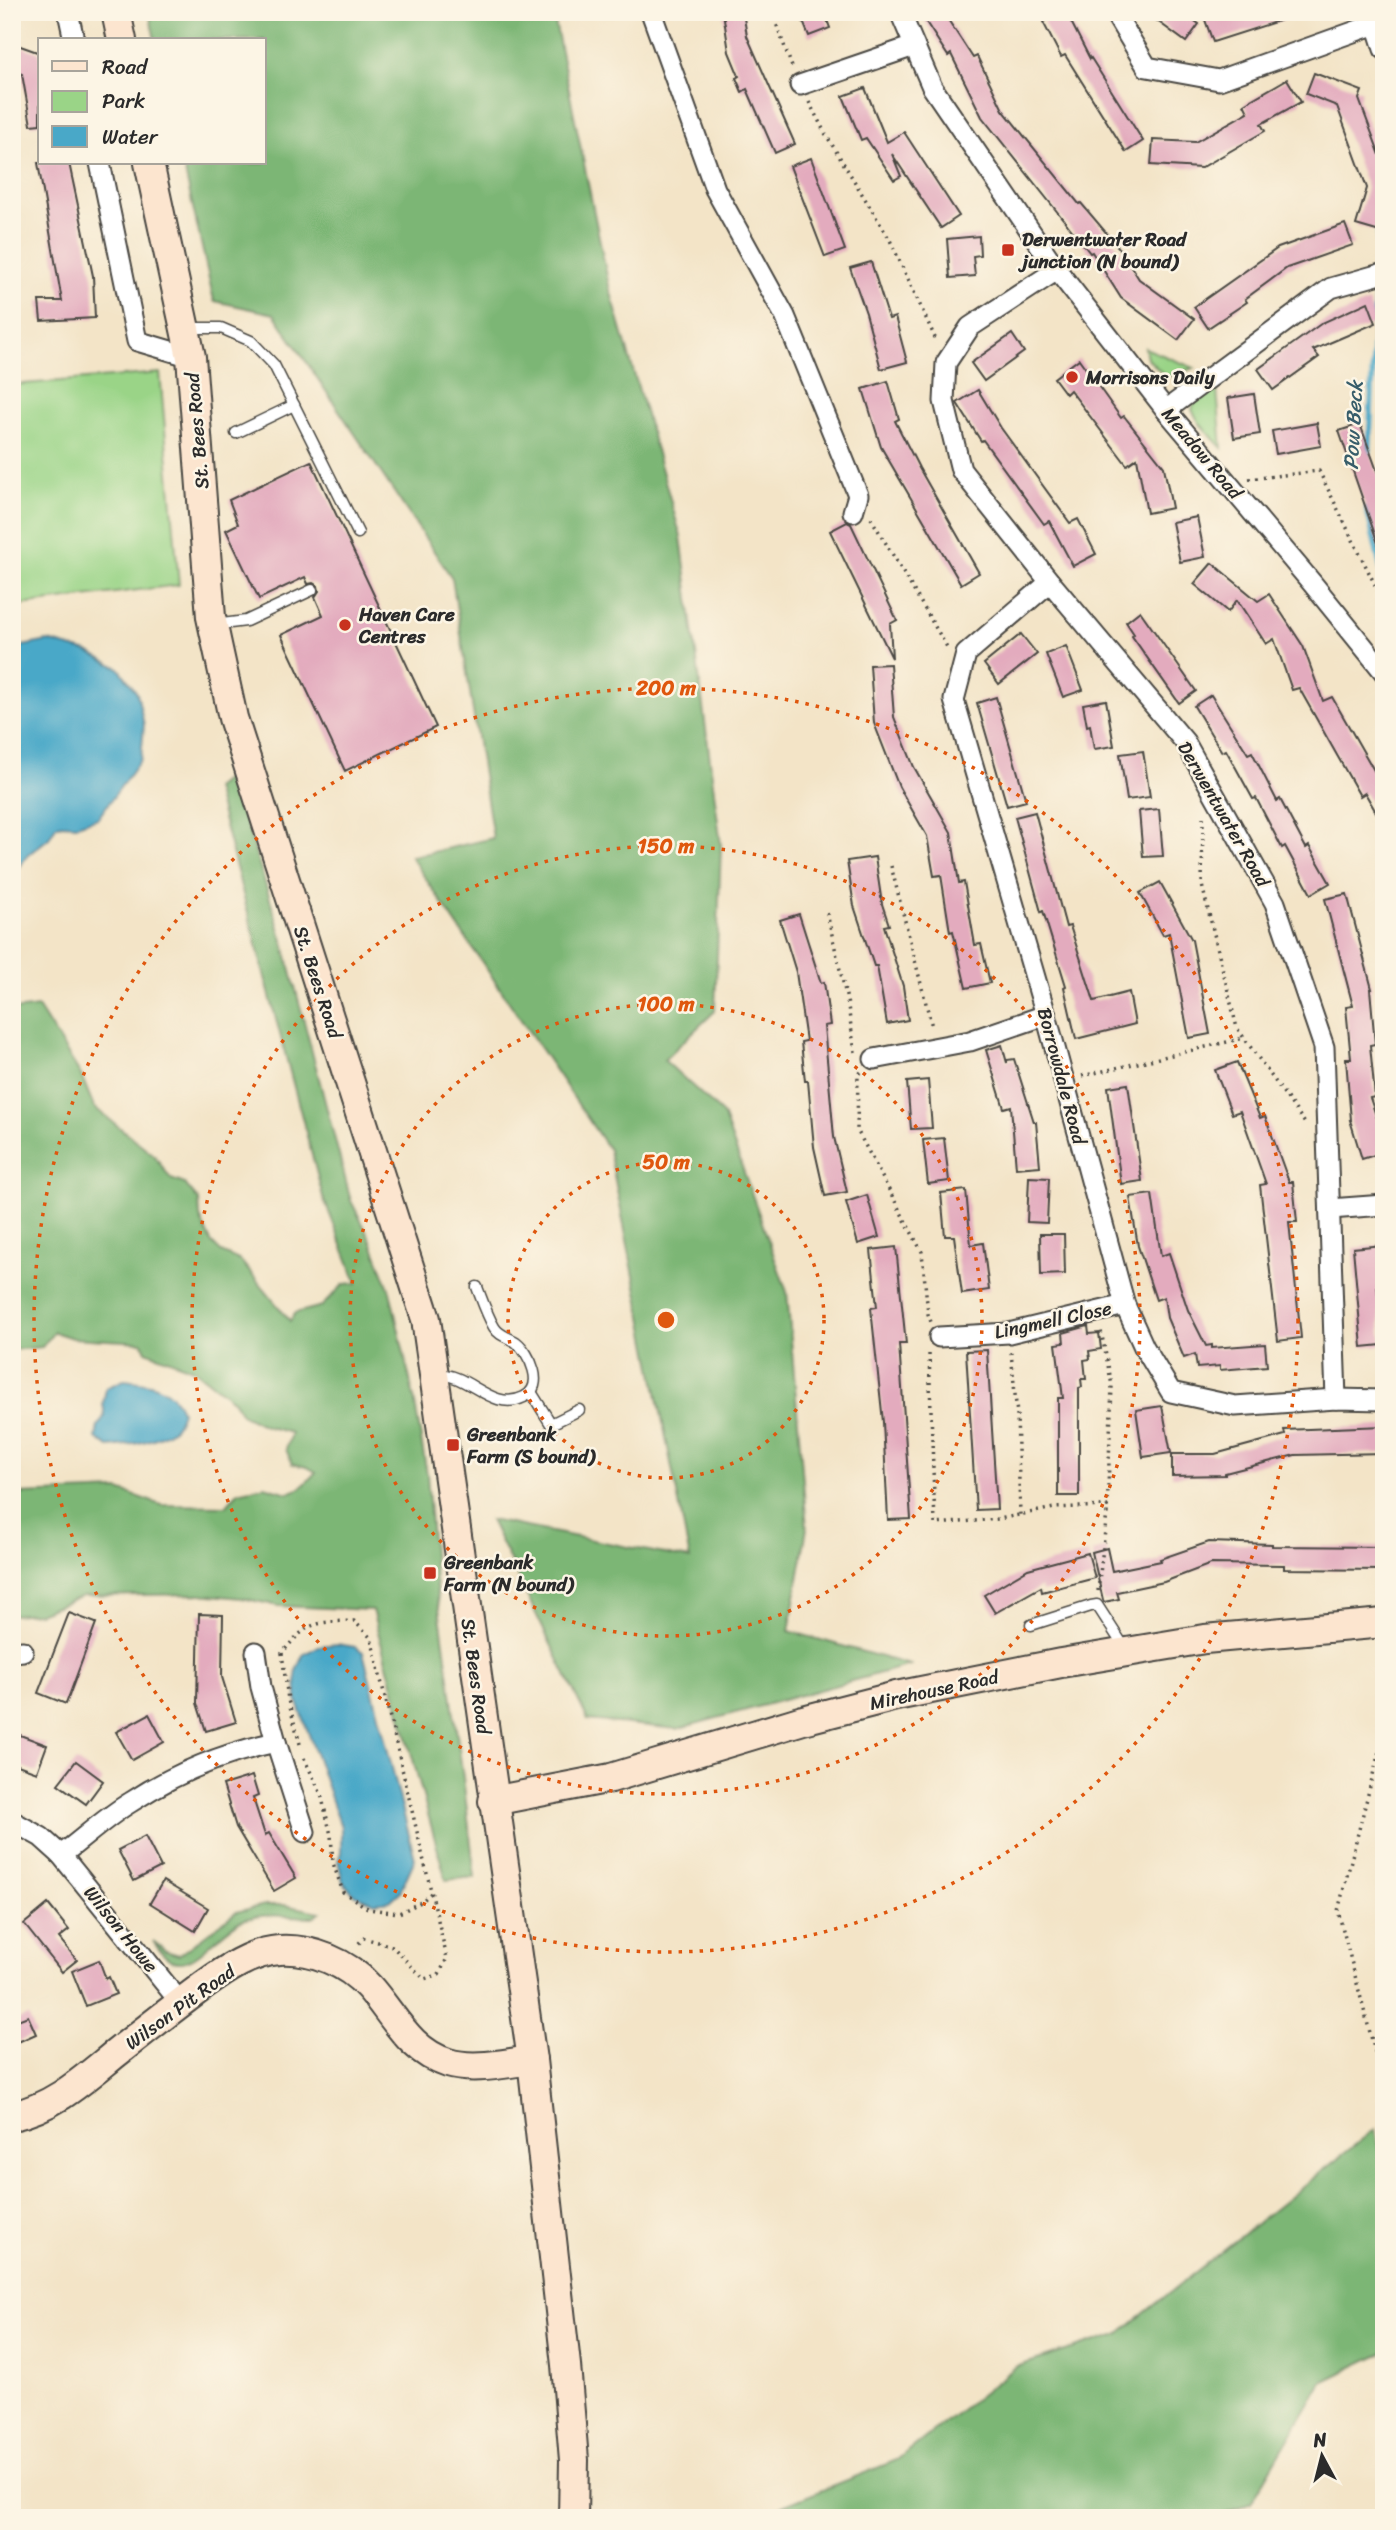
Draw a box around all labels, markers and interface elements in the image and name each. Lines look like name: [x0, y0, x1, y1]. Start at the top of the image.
legend: [38, 38, 266, 164]
text: Road: [102, 48, 149, 86]
text: Park: [102, 82, 145, 120]
text: Water: [102, 118, 159, 156]
place label: Derwentwater Road junction (N bound): [1018, 223, 1188, 278]
marker: Derwentwater Road junction (N bound): [1000, 242, 1016, 258]
place label: Morrisons Daily: [1085, 361, 1216, 394]
marker: Morrisons Daily: [1064, 369, 1080, 385]
street label: St. Bees Road: [175, 370, 219, 491]
water label: Pow Beck: [1332, 378, 1374, 471]
street label: Meadow Road: [1153, 399, 1252, 508]
place label: Haven Care Centres: [358, 598, 455, 653]
marker: Haven Care Centres: [337, 617, 353, 633]
text: 200 m: [635, 669, 697, 707]
street label: Derwentwater Road: [1169, 735, 1280, 894]
text: 150 m: [638, 827, 695, 865]
street label: St. Bees Road: [284, 921, 352, 1044]
text: 100 m: [637, 985, 695, 1023]
street label: Borrowdale Road: [1028, 1004, 1097, 1150]
text: 50 m: [642, 1143, 691, 1181]
street label: Lingmell Close: [991, 1291, 1115, 1349]
centre of rings: [654, 1308, 678, 1332]
place label: Greenbank Farm (S bound): [466, 1418, 596, 1473]
marker: Greenbank Farm (S bound): [445, 1437, 461, 1453]
place label: Greenbank Farm (N bound): [443, 1546, 574, 1601]
marker: Greenbank Farm (N bound): [422, 1565, 438, 1581]
street label: St. Bees Road: [452, 1616, 501, 1738]
street label: Mirehouse Road: [867, 1660, 1003, 1720]
street label: Wilson Howe: [75, 1878, 167, 1980]
street label: Wilson Pit Road: [118, 1955, 243, 2058]
north arrow: [1288, 2422, 1358, 2492]
text: N: [1310, 2422, 1329, 2457]

